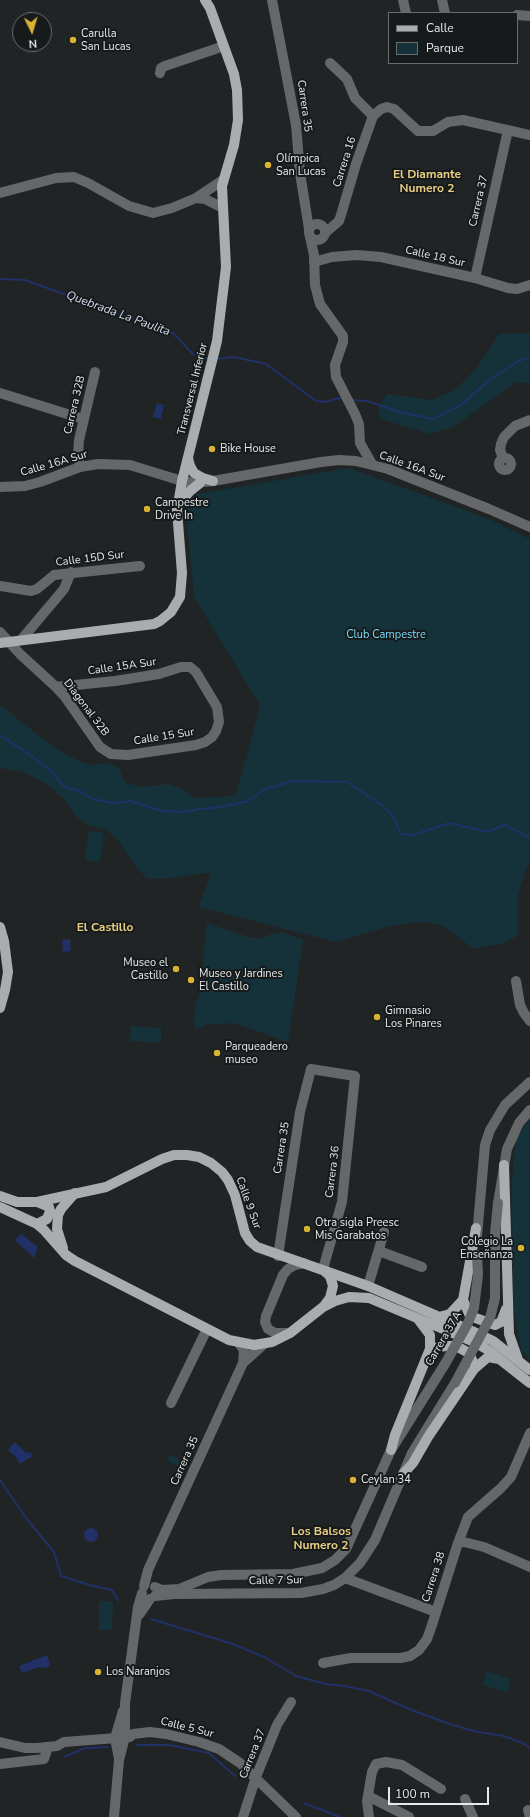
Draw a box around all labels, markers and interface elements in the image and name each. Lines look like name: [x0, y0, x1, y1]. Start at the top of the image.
north arrow: [12, 12, 52, 52]
legend: [388, 12, 518, 64]
text: Calle: [426, 20, 454, 36]
place label: Carulla San Lucas: [81, 27, 131, 53]
marker: Carulla San Lucas: [68, 35, 78, 45]
text: N: [28, 36, 38, 51]
text: Parque: [426, 40, 464, 56]
street label: Carrera 35: [294, 79, 314, 133]
street label: Carrera 16: [331, 135, 359, 189]
place label: Olímpica San Lucas: [276, 152, 326, 178]
marker: Olímpica San Lucas: [263, 160, 273, 170]
district label: El Diamante Numero 2: [393, 168, 461, 196]
street label: Carrera 37: [467, 174, 491, 228]
street label: Calle 18 Sur: [404, 244, 466, 270]
water label: Quebrada La Paulita: [64, 288, 172, 340]
street label: Transversal Inferior: [175, 342, 211, 436]
street label: Carrera 32B: [62, 374, 88, 436]
place label: Bike House: [220, 442, 276, 456]
marker: Bike House: [207, 444, 217, 454]
street label: Calle 16A Sur: [19, 448, 89, 480]
street label: Calle 16A Sur: [377, 449, 447, 485]
place label: Campestre Drive In: [155, 496, 209, 522]
marker: Campestre Drive In: [142, 504, 152, 514]
street label: Calle 15D Sur: [55, 548, 125, 570]
park label: Club Campestre: [346, 628, 426, 642]
street label: Calle 15A Sur: [87, 656, 157, 678]
street label: Diagonal 32B: [60, 677, 112, 739]
street label: Calle 15 Sur: [133, 726, 195, 748]
district label: El Castillo: [77, 921, 133, 935]
place label: Museo el Castillo: [123, 956, 168, 982]
marker: Museo el Castillo: [171, 964, 181, 974]
place label: Museo y Jardines El Castillo: [199, 967, 283, 993]
marker: Museo y Jardines El Castillo: [186, 975, 196, 985]
place label: Gimnasio Los Pinares: [385, 1004, 442, 1030]
marker: Gimnasio Los Pinares: [372, 1012, 382, 1022]
place label: Parqueadero museo: [225, 1040, 288, 1066]
marker: Parqueadero museo: [212, 1048, 222, 1058]
street label: Carrera 35: [271, 1121, 293, 1175]
street label: Carrera 36: [323, 1145, 343, 1199]
street label: Calle 9 Sur: [232, 1175, 264, 1231]
place label: Otra sigla Preesc Mis Garabatos: [315, 1216, 399, 1242]
marker: Otra sigla Preesc Mis Garabatos: [302, 1224, 312, 1234]
place label: Colegio La Enseñanza: [460, 1235, 513, 1261]
marker: Colegio La Enseñanza: [516, 1243, 526, 1253]
street label: Carrera 37A: [423, 1310, 465, 1368]
street label: Carrera 35: [168, 1434, 202, 1488]
place label: Ceylan 34: [361, 1473, 411, 1487]
marker: Ceylan 34: [348, 1475, 358, 1485]
district label: Los Balsos Numero 2: [291, 1525, 351, 1553]
street label: Carrera 38: [420, 1550, 448, 1604]
street label: Calle 7 Sur: [249, 1574, 303, 1588]
place label: Los Naranjos: [106, 1665, 170, 1679]
marker: Los Naranjos: [93, 1667, 103, 1677]
street label: Calle 5 Sur: [159, 1715, 215, 1741]
street label: Carrera 37: [237, 1727, 269, 1781]
scale bar: [390, 1779, 491, 1805]
text: 100 m: [395, 1786, 430, 1802]

